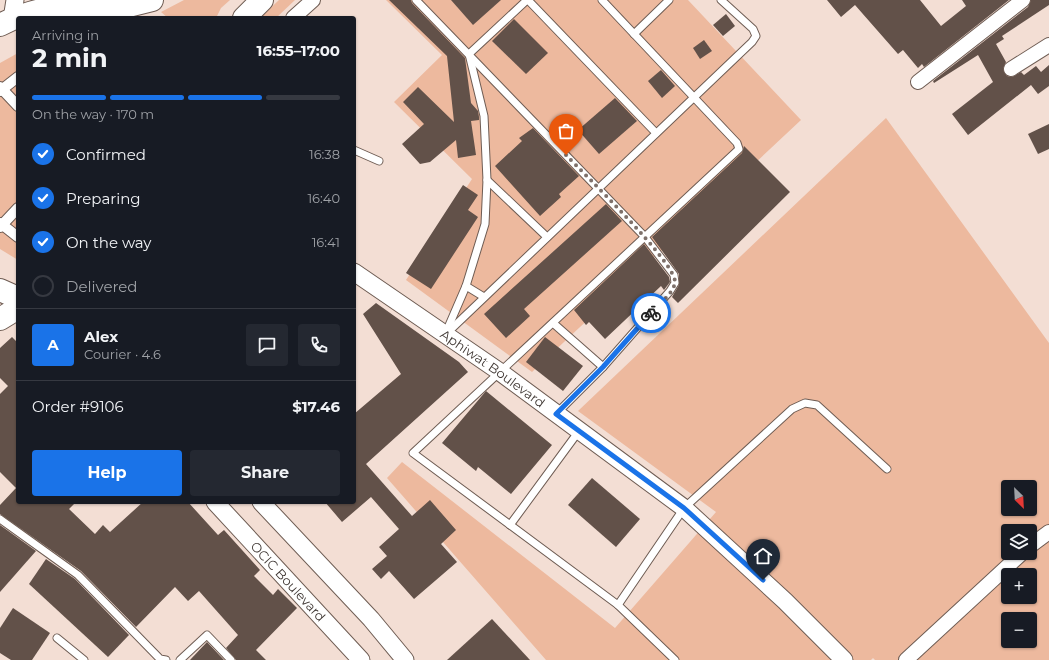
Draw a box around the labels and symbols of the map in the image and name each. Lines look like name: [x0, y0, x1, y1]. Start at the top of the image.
pin: [549, 114, 583, 155]
courier: [631, 293, 671, 333]
street label: Aphiwat Boulevard: [438, 326, 548, 411]
north arrow: [1001, 480, 1037, 516]
street label: OCIC Boulevard: [247, 538, 329, 625]
pin: [746, 539, 780, 580]

